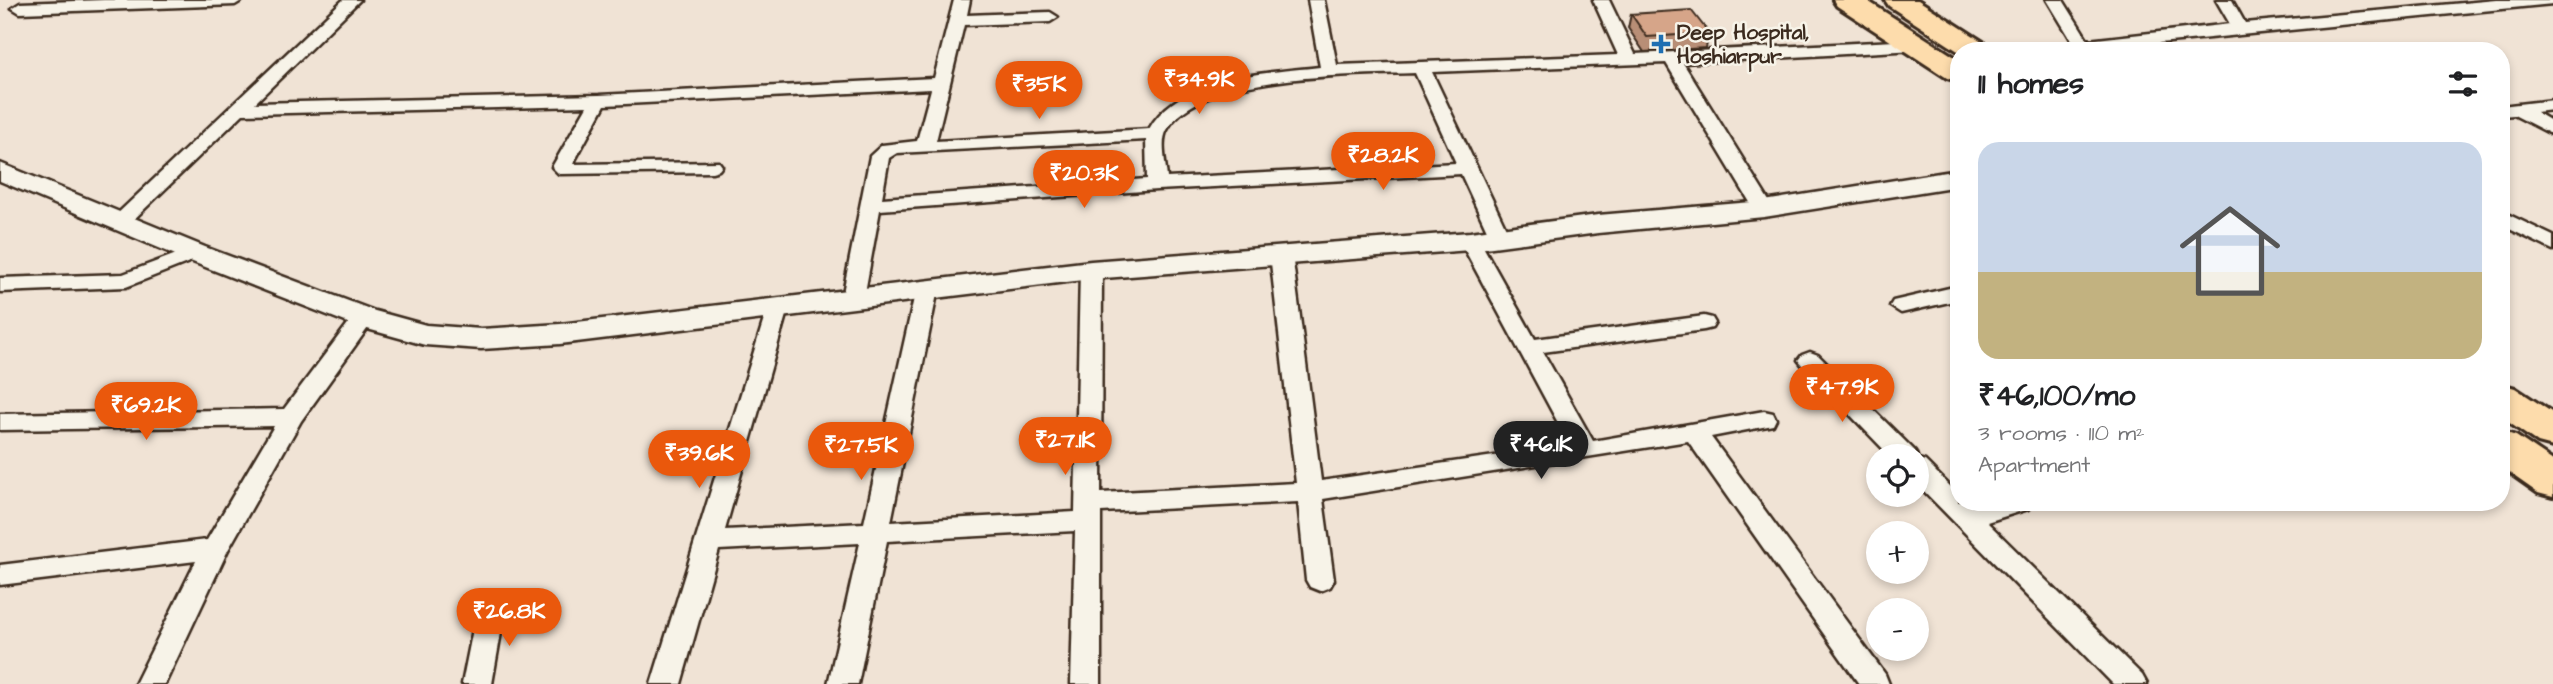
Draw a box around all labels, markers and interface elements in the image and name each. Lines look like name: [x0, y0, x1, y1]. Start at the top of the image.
place label: Deep Hospital, Hoshiarpur: [1677, 18, 1810, 72]
marker: Deep Hospital, Hoshiarpur: [1651, 34, 1671, 54]
pin: ₹34.9K: [1142, 57, 1256, 116]
pin: ₹35K: [998, 61, 1080, 121]
text: ₹34.9K: [1164, 63, 1234, 95]
text: 11 homes: [1978, 63, 2084, 105]
icon: filters: [2444, 65, 2482, 103]
text: ₹35K: [1011, 68, 1067, 100]
pin: ₹28.2K: [1326, 132, 1440, 192]
text: ₹28.2K: [1347, 139, 1419, 171]
pin: ₹20.3K: [1027, 150, 1141, 210]
text: ₹20.3K: [1049, 157, 1119, 189]
icon: home: [2167, 188, 2293, 314]
pin: ₹47.9K: [1785, 364, 1899, 424]
text: ₹47.9K: [1805, 371, 1879, 403]
text: ₹46,100/mo: [1978, 375, 2135, 417]
pin: ₹69.2K: [89, 382, 203, 442]
text: ₹69.2K: [111, 389, 182, 421]
text: 3 rooms · 110 m²: [1978, 417, 2145, 449]
pin: ₹27.1K: [1008, 418, 1122, 477]
pin: ₹46.1K: [1484, 421, 1598, 481]
pin: ₹27.5K: [804, 422, 918, 482]
text: ₹27.1K: [1035, 424, 1095, 456]
text: ₹46.1K: [1509, 428, 1573, 460]
text: ₹27.5K: [824, 429, 898, 461]
pin: ₹39.6K: [642, 430, 756, 490]
text: ₹39.6K: [664, 437, 734, 469]
map controls: [1866, 444, 1929, 661]
button: locate: [1866, 444, 1929, 507]
text: Apartment: [1978, 449, 2090, 481]
button: +: [1866, 521, 1929, 584]
pin: ₹26.8K: [452, 588, 566, 648]
text: ₹26.8K: [473, 595, 545, 627]
button: −: [1866, 598, 1929, 661]

